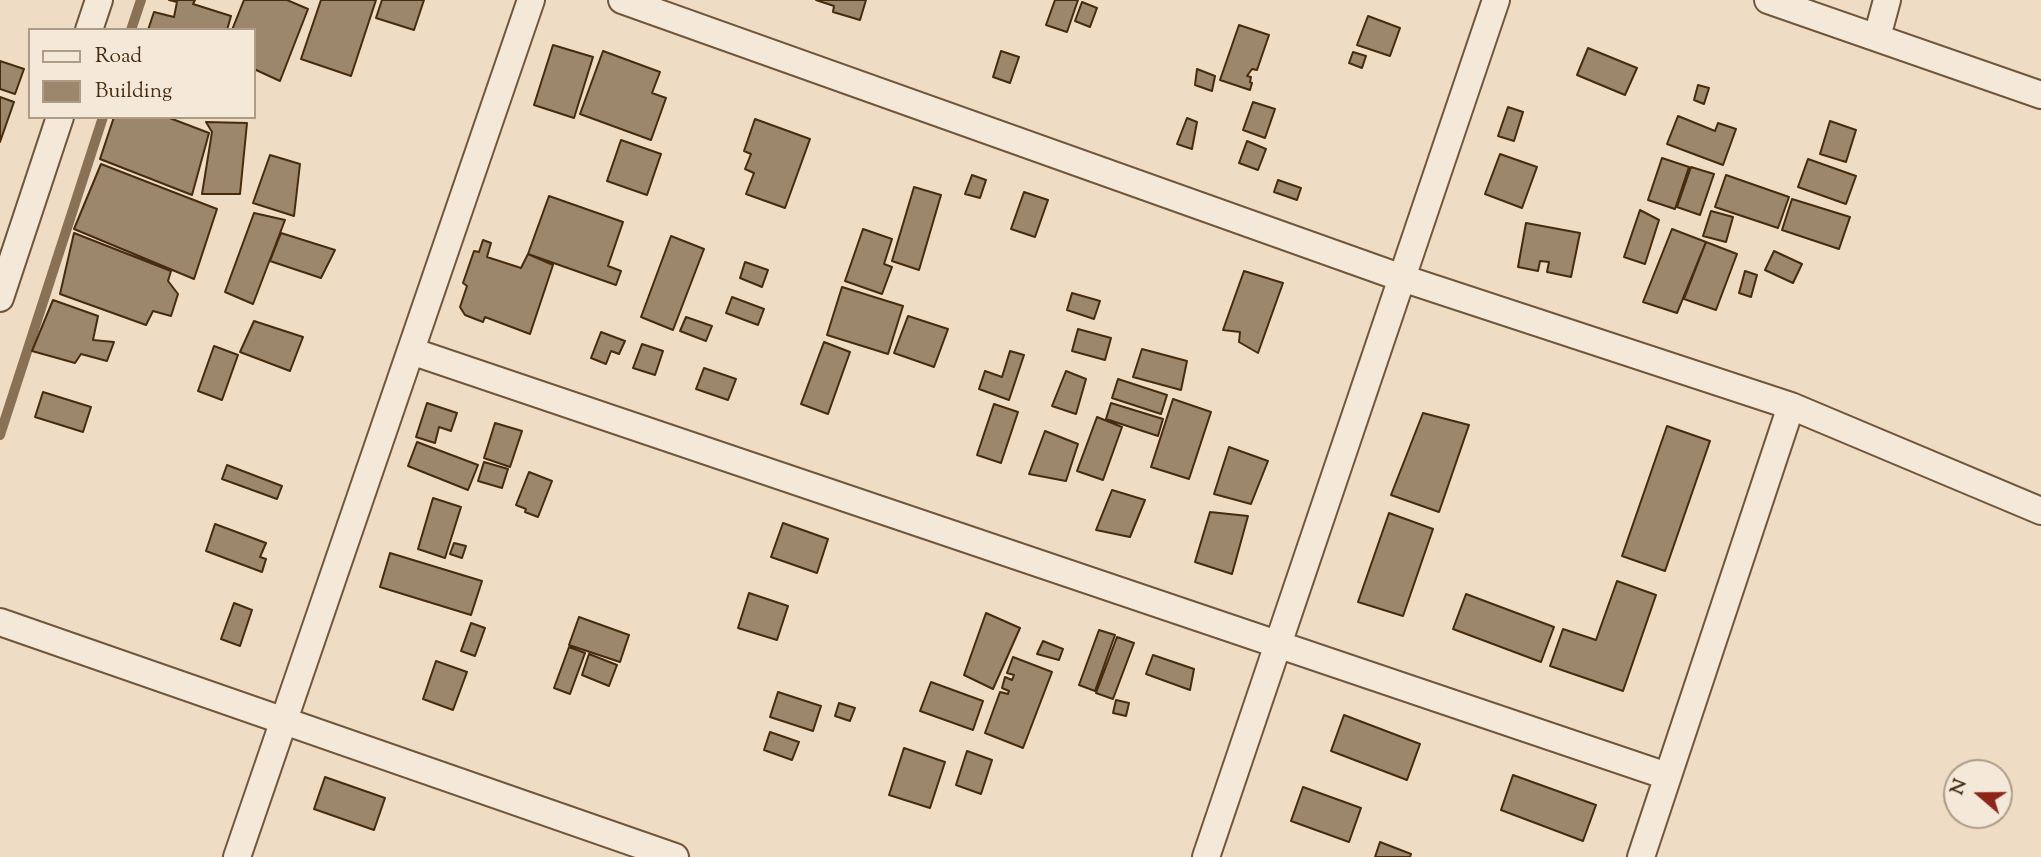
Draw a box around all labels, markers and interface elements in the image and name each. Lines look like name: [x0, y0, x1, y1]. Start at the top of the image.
legend: [28, 28, 256, 119]
text: Road: [95, 42, 142, 72]
text: Building: [95, 77, 172, 107]
north arrow: [1943, 759, 2013, 829]
text: N: [1944, 776, 1975, 799]

